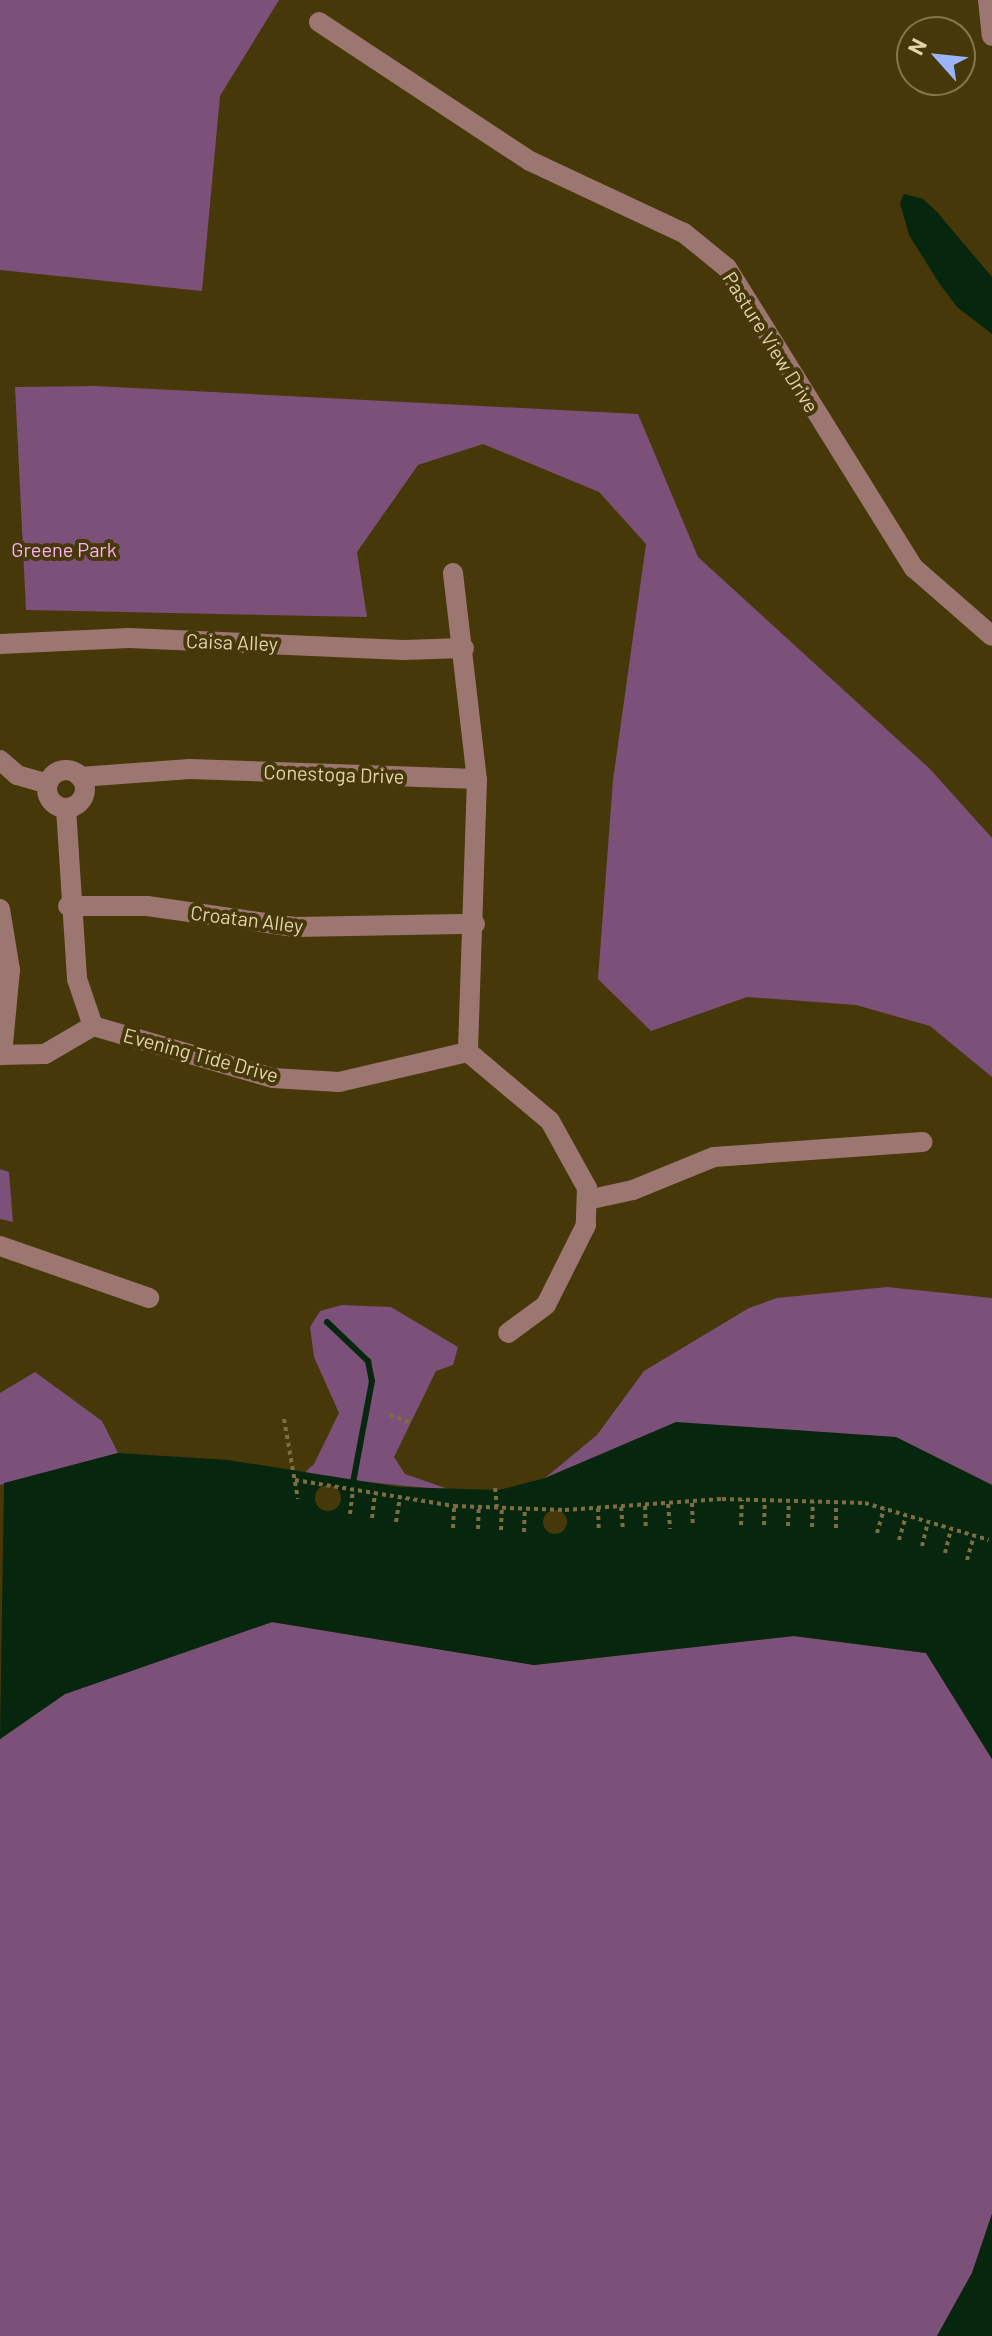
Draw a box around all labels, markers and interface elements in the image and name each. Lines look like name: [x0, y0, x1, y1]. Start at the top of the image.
north arrow: [896, 16, 976, 96]
text: N: [901, 34, 931, 58]
street label: Pasture View Drive: [718, 267, 824, 417]
park label: Greene Park: [11, 537, 117, 561]
street label: Caisa Alley: [186, 628, 278, 656]
street label: Conestoga Drive: [263, 760, 405, 788]
street label: Croatan Alley: [189, 900, 305, 938]
street label: Evening Tide Drive: [121, 1023, 281, 1087]

